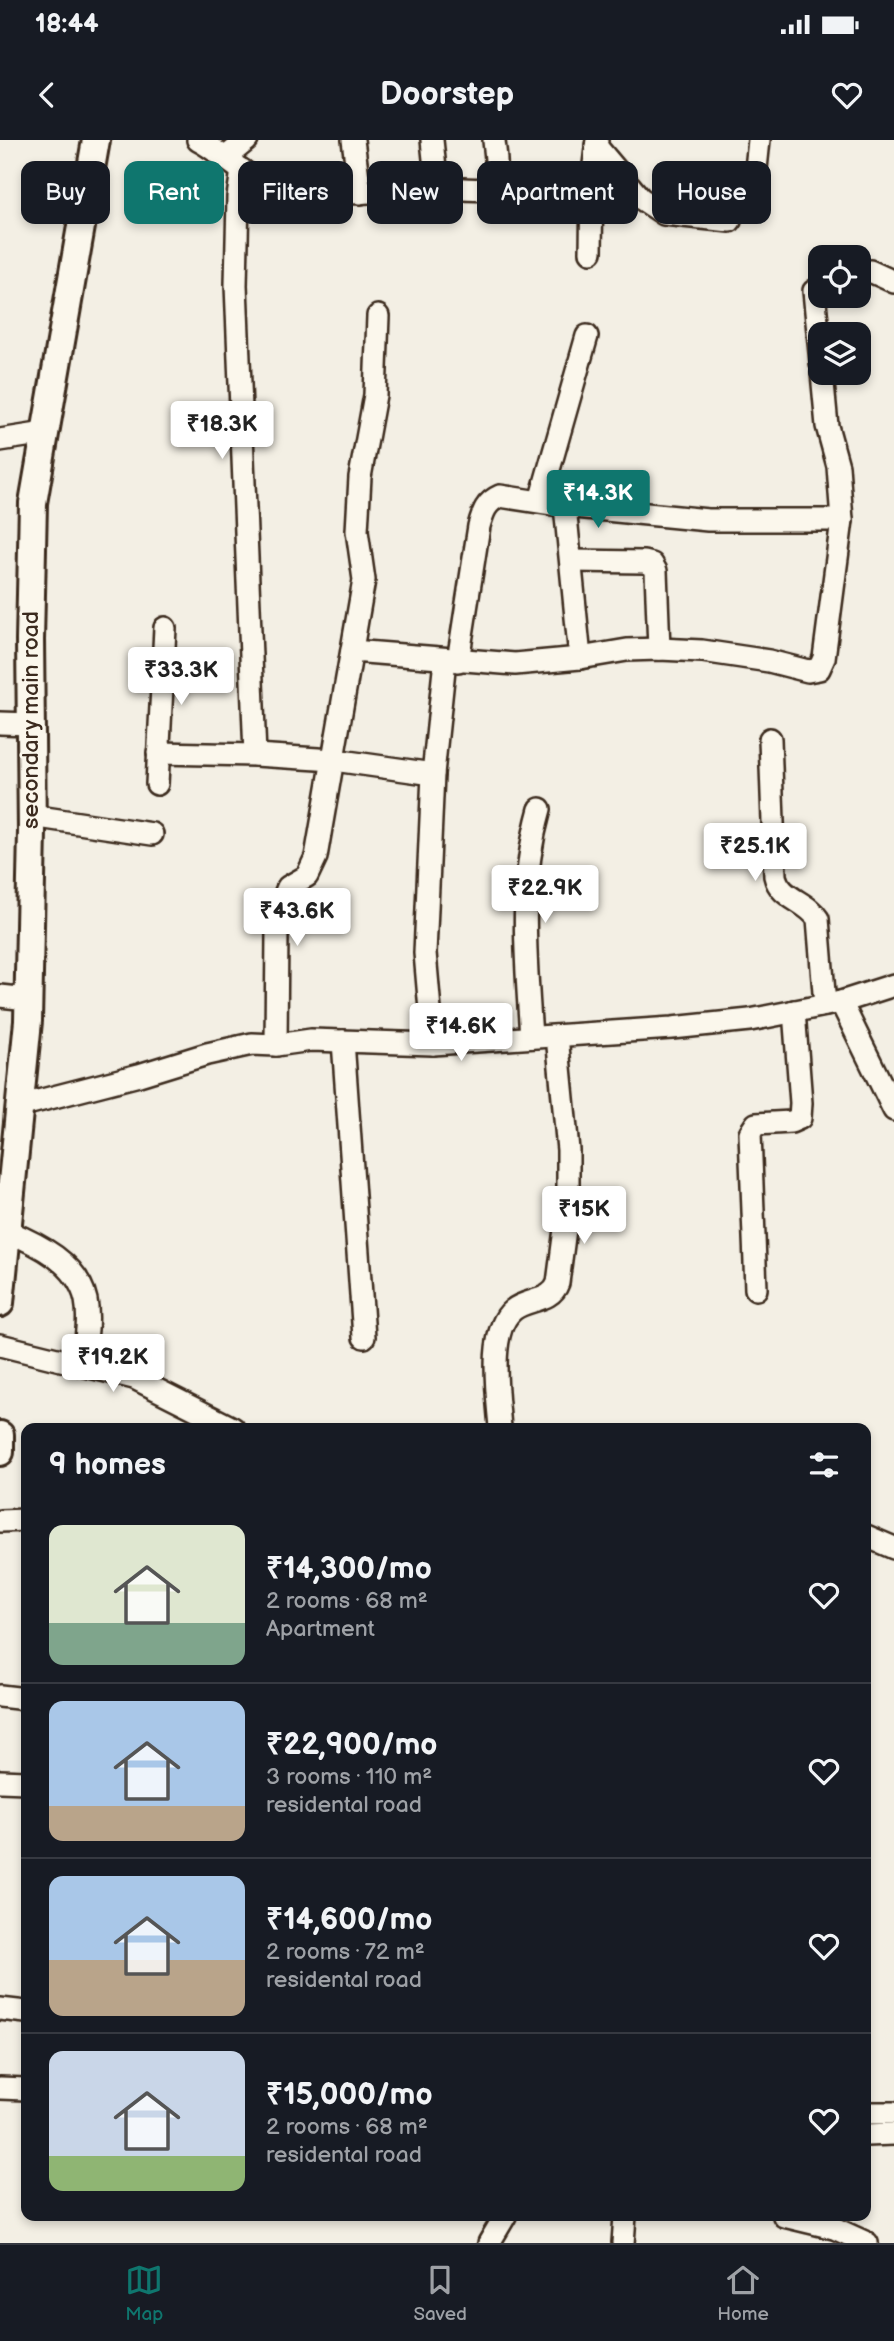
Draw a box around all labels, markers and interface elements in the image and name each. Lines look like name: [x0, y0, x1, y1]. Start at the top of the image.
text: 18:44: [35, 9, 98, 40]
text: Doorstep: [380, 75, 514, 114]
icon: back: [28, 76, 66, 114]
icon: heart: [828, 76, 866, 114]
chip: Buy: [21, 161, 110, 224]
chip: Rent: [124, 161, 224, 224]
chip: Filters: [238, 161, 353, 224]
chip: New: [367, 161, 463, 224]
chip: Apartment: [477, 161, 638, 224]
chip: House: [652, 161, 771, 224]
map controls: [808, 245, 871, 385]
button: locate: [808, 245, 871, 308]
button: layers: [808, 322, 871, 385]
pin: ₹18.3K: [165, 402, 279, 461]
text: ₹18.3K: [187, 410, 257, 438]
pin: ₹14.3K: [541, 470, 655, 530]
text: ₹14.3K: [563, 479, 633, 507]
street label: secondary main road: [17, 611, 45, 829]
pin: ₹33.3K: [124, 648, 238, 707]
text: ₹33.3K: [144, 656, 218, 684]
pin: ₹25.1K: [698, 824, 812, 883]
text: ₹25.1K: [720, 832, 790, 860]
pin: ₹22.9K: [488, 866, 602, 925]
text: ₹22.9K: [508, 874, 582, 902]
pin: ₹43.6K: [240, 888, 354, 948]
text: ₹43.6K: [260, 897, 334, 925]
pin: ₹14.6K: [404, 1004, 518, 1063]
text: ₹14.6K: [425, 1012, 497, 1040]
pin: ₹15K: [543, 1186, 625, 1246]
text: ₹15K: [558, 1195, 610, 1223]
pin: ₹19.2K: [56, 1334, 170, 1394]
text: ₹19.2K: [78, 1343, 148, 1371]
icon: filters: [805, 1446, 843, 1484]
text: 9 homes: [49, 1447, 166, 1483]
text: ₹14,300/mo: [266, 1551, 432, 1587]
icon: home: [105, 1553, 189, 1637]
icon: heart: [805, 1576, 843, 1614]
text: 2 rooms · 68 m²: [266, 1587, 428, 1615]
text: Apartment: [266, 1615, 375, 1643]
text: ₹22,900/mo: [266, 1727, 437, 1763]
icon: home: [105, 1729, 189, 1813]
icon: heart: [805, 1752, 843, 1790]
text: 3 rooms · 110 m²: [266, 1763, 432, 1791]
text: residental road: [266, 1791, 422, 1819]
text: ₹14,600/mo: [266, 1902, 432, 1938]
icon: home: [105, 1904, 189, 1988]
icon: heart: [805, 1927, 843, 1965]
text: 2 rooms · 72 m²: [266, 1938, 425, 1966]
text: residental road: [266, 1966, 422, 1994]
text: ₹15,000/mo: [266, 2077, 433, 2113]
icon: home: [105, 2079, 189, 2163]
icon: heart: [805, 2102, 843, 2140]
text: 2 rooms · 68 m²: [266, 2113, 428, 2141]
text: residental road: [266, 2141, 422, 2169]
tab: Map: [125, 2261, 163, 2326]
tab: Saved: [414, 2261, 467, 2326]
tab: Home: [717, 2261, 769, 2326]

